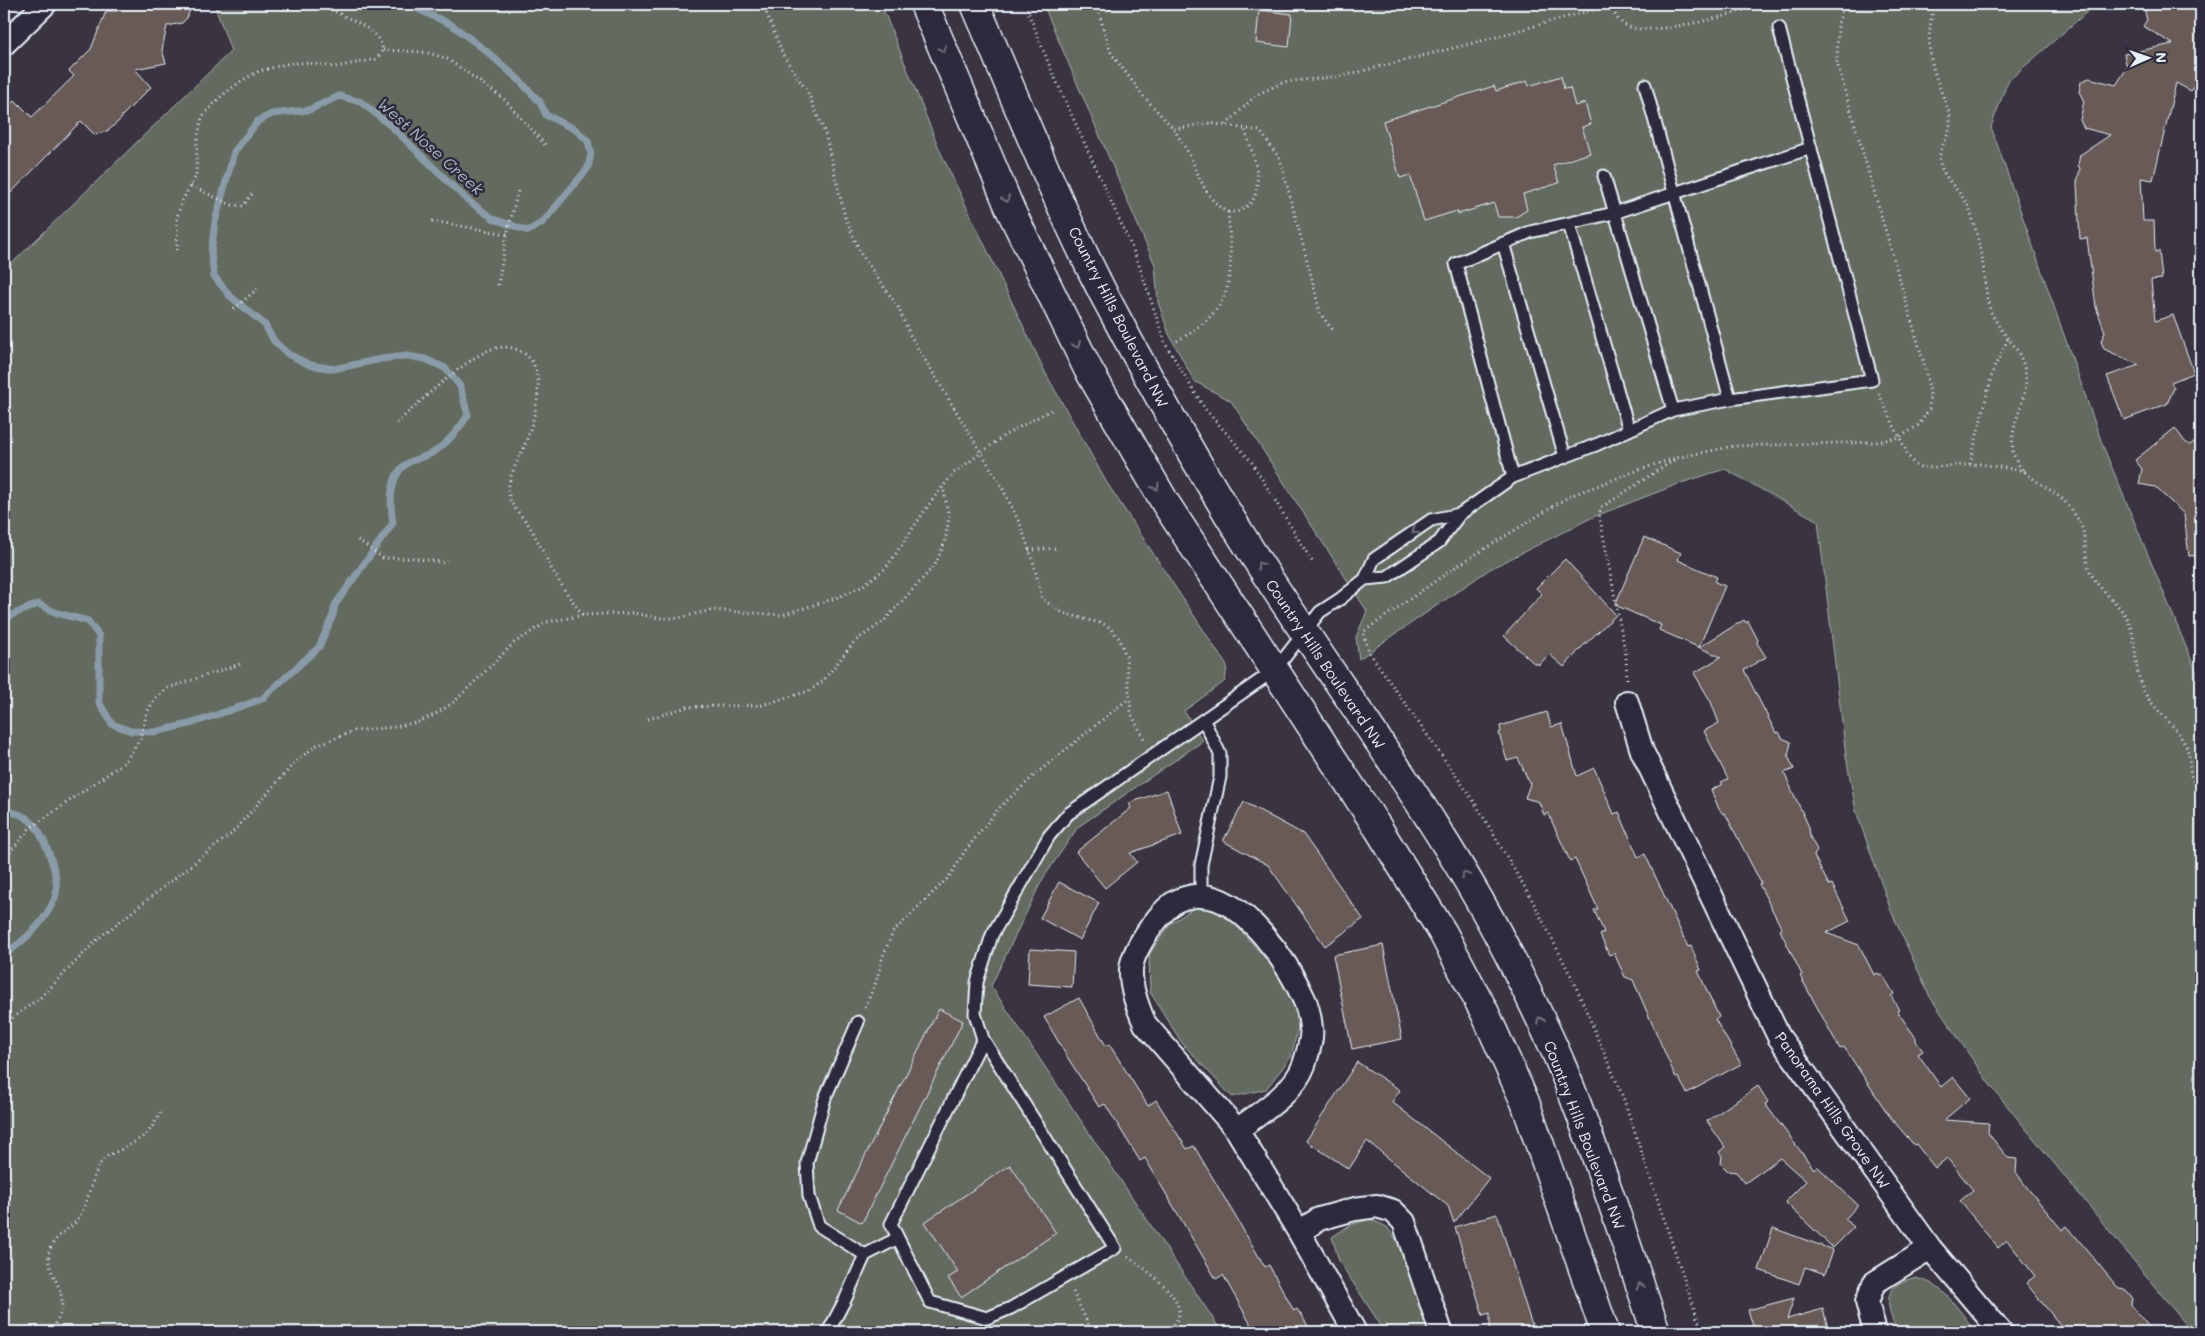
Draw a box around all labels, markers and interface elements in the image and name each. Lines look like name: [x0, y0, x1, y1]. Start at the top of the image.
north arrow: [2122, 32, 2172, 82]
one-way arrow: [937, 44, 947, 53]
text: N: [2152, 52, 2171, 63]
water label: West Nose Creek: [374, 93, 489, 200]
one-way arrow: [1001, 194, 1011, 202]
street label: Country Hills Boulevard NW: [1065, 223, 1173, 411]
one-way arrow: [1070, 340, 1081, 349]
one-way arrow: [1150, 481, 1160, 490]
one-way arrow: [1411, 525, 1421, 534]
one-way arrow: [1257, 561, 1266, 570]
street label: Country Hills Boulevard NW: [1262, 575, 1390, 753]
one-way arrow: [1462, 872, 1471, 881]
one-way arrow: [1536, 1016, 1546, 1025]
street label: Panorama Hills Grove NW: [1771, 1028, 1895, 1192]
street label: Country Hills Boulevard NW: [1540, 1038, 1630, 1232]
one-way arrow: [1636, 1282, 1646, 1291]

